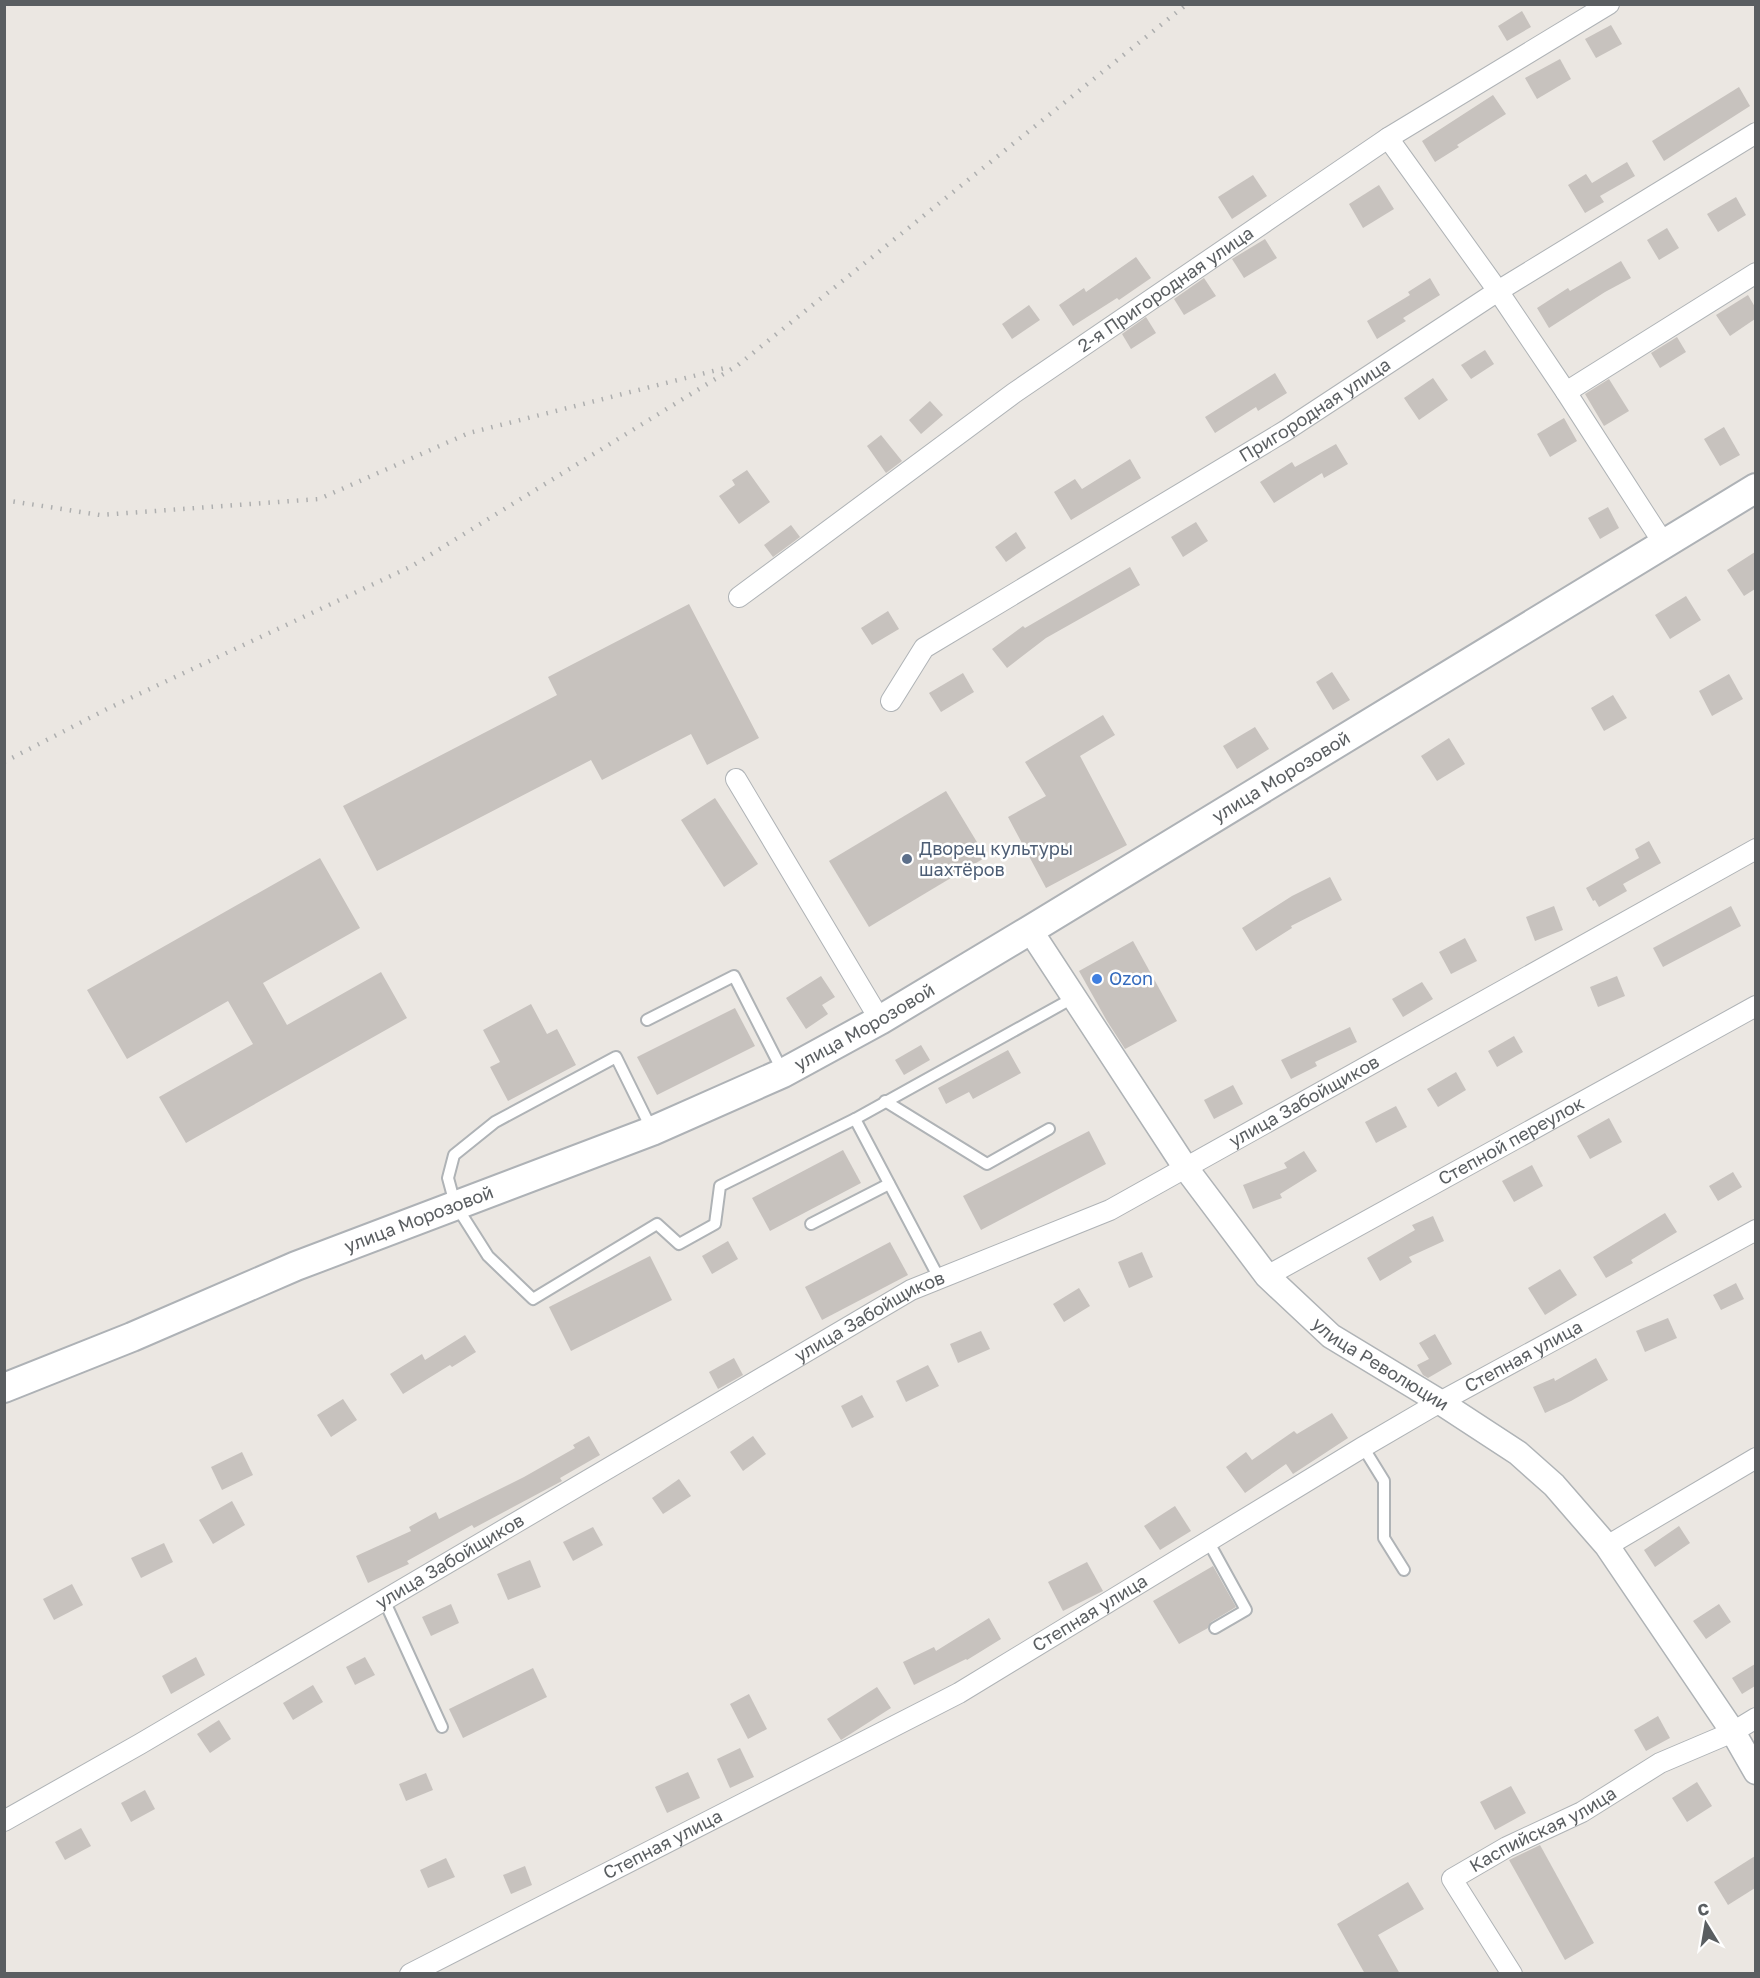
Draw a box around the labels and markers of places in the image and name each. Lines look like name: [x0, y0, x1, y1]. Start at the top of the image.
place label: Дворец культуры шахтёров: [919, 837, 1073, 880]
marker: Дворец культуры шахтёров: [900, 852, 914, 866]
place label: Ozon: [1109, 967, 1153, 989]
marker: Ozon: [1090, 972, 1104, 986]

